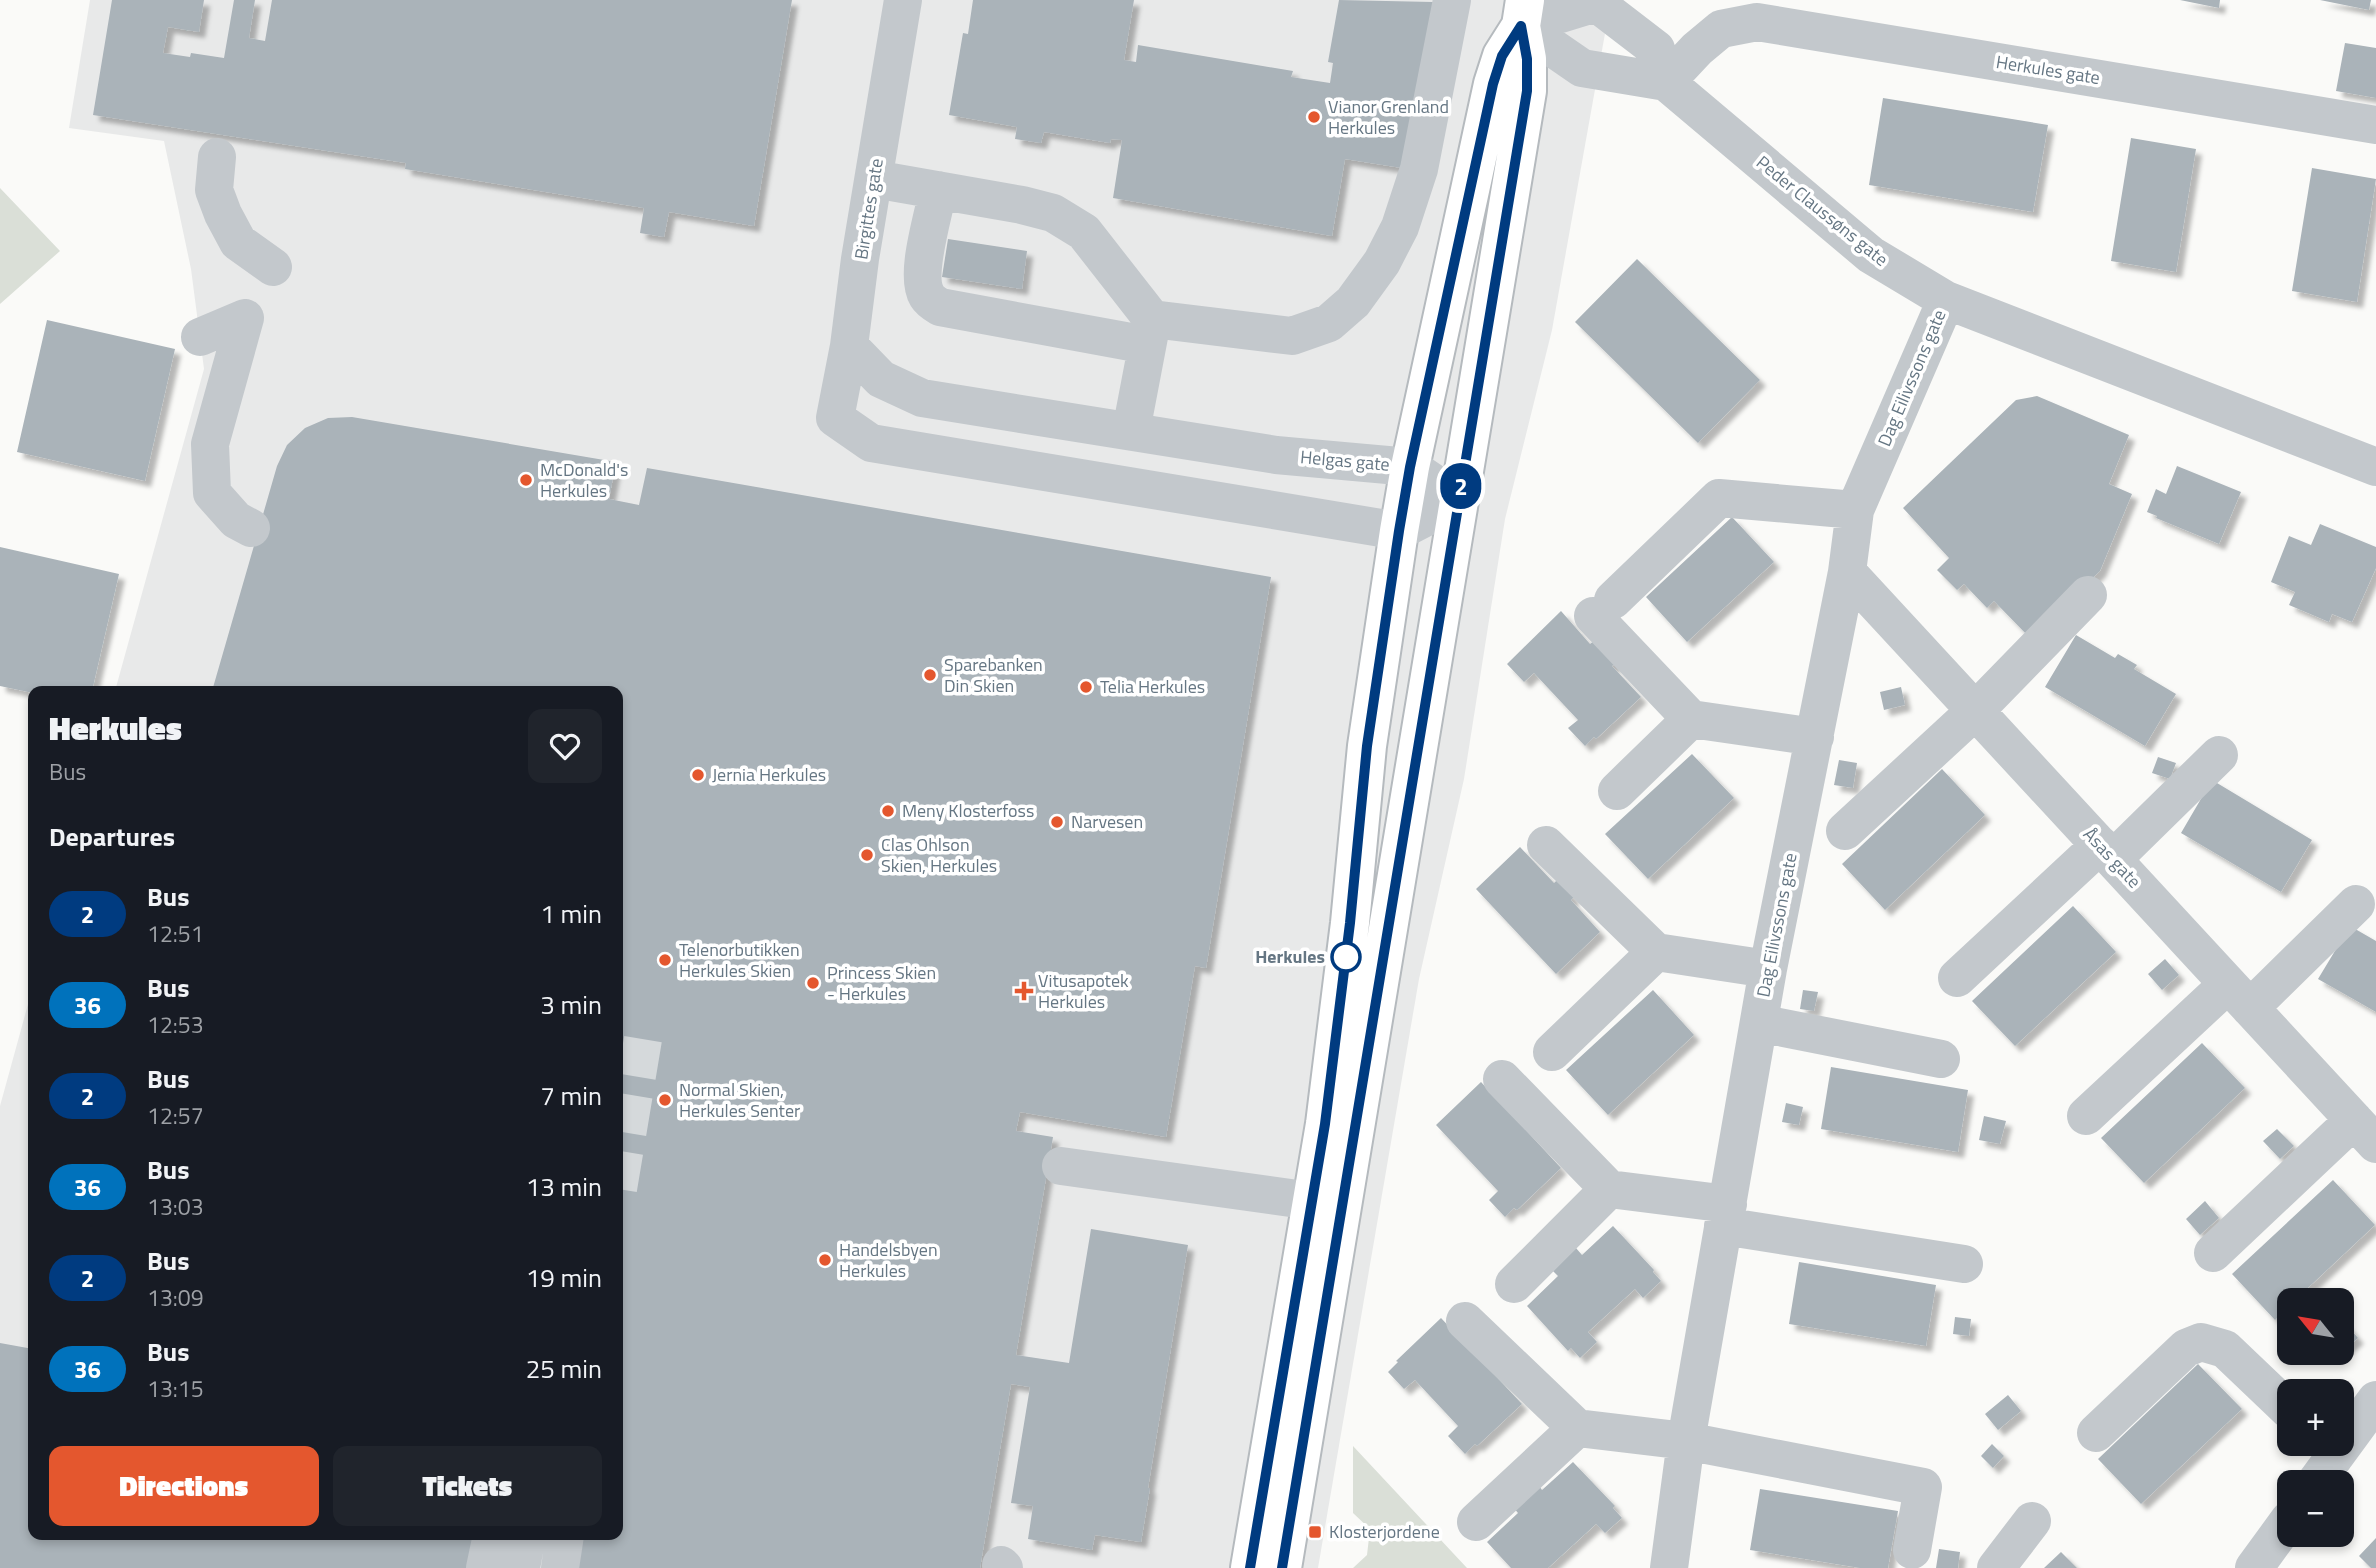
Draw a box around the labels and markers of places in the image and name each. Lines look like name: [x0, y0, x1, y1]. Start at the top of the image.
place label: Vianor Grenland Herkules: [1328, 93, 1449, 141]
marker: Vianor Grenland Herkules: [1306, 109, 1322, 125]
place label: McDonald's Herkules: [540, 456, 628, 504]
marker: McDonald's Herkules: [518, 472, 534, 488]
place label: Sparebanken Din Skien: [944, 651, 1043, 699]
marker: Sparebanken Din Skien: [922, 667, 938, 683]
place label: Telia Herkules: [1100, 673, 1205, 700]
marker: Telia Herkules: [1078, 679, 1094, 695]
place label: Jernia Herkules: [712, 761, 826, 788]
marker: Jernia Herkules: [690, 767, 706, 783]
place label: Meny Klosterfoss: [902, 797, 1034, 824]
marker: Meny Klosterfoss: [880, 803, 896, 819]
place label: Narvesen: [1071, 808, 1143, 835]
marker: Narvesen: [1049, 814, 1065, 830]
place label: Clas Ohlson Skien, Herkules: [881, 831, 997, 879]
marker: Clas Ohlson Skien, Herkules: [859, 847, 875, 863]
place label: Telenorbutikken Herkules Skien: [679, 936, 800, 984]
marker: Herkules: [1331, 942, 1361, 972]
place label: Herkules: [1255, 943, 1325, 970]
marker: Telenorbutikken Herkules Skien: [657, 952, 673, 968]
place label: Princess Skien - Herkules: [827, 959, 936, 1007]
place label: Vitusapotek Herkules: [1038, 967, 1129, 1015]
marker: Princess Skien - Herkules: [805, 975, 821, 991]
marker: Vitusapotek Herkules: [1016, 983, 1032, 999]
place label: Normal Skien, Herkules Senter: [679, 1076, 800, 1124]
marker: Normal Skien, Herkules Senter: [657, 1092, 673, 1108]
place label: Handelsbyen Herkules: [839, 1236, 938, 1284]
marker: Handelsbyen Herkules: [817, 1252, 833, 1268]
place label: Klosterjordene: [1329, 1518, 1440, 1545]
marker: Klosterjordene: [1307, 1524, 1323, 1540]

